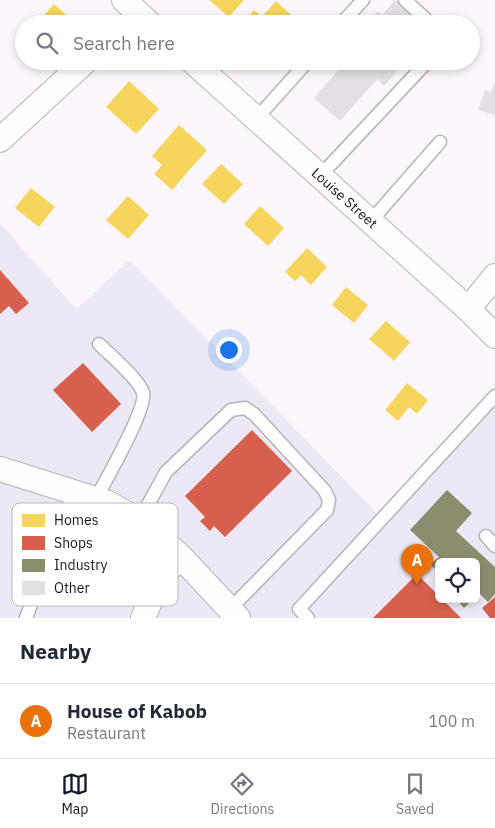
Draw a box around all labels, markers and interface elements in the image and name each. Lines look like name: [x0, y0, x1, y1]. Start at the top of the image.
search box: [15, 15, 480, 70]
icon: search: [33, 29, 61, 57]
text: Search here: [73, 31, 175, 55]
street label: Louise Street: [308, 164, 381, 232]
your location: [216, 337, 242, 363]
legend: [12, 503, 178, 606]
text: Homes: [54, 511, 99, 529]
text: Shops: [54, 534, 93, 552]
pin: A: [401, 544, 433, 585]
text: Industry: [54, 556, 108, 574]
map controls: [435, 558, 480, 603]
button: locate: [435, 558, 480, 603]
text: Other: [54, 579, 90, 597]
text: Nearby: [20, 637, 91, 665]
text: House of Kabob: [67, 699, 207, 723]
text: A: [31, 711, 41, 731]
text: 100 m: [428, 711, 475, 731]
text: Restaurant: [67, 723, 146, 743]
tab: Map: [61, 770, 89, 818]
tab: Directions: [211, 770, 274, 818]
tab: Saved: [396, 770, 434, 818]

